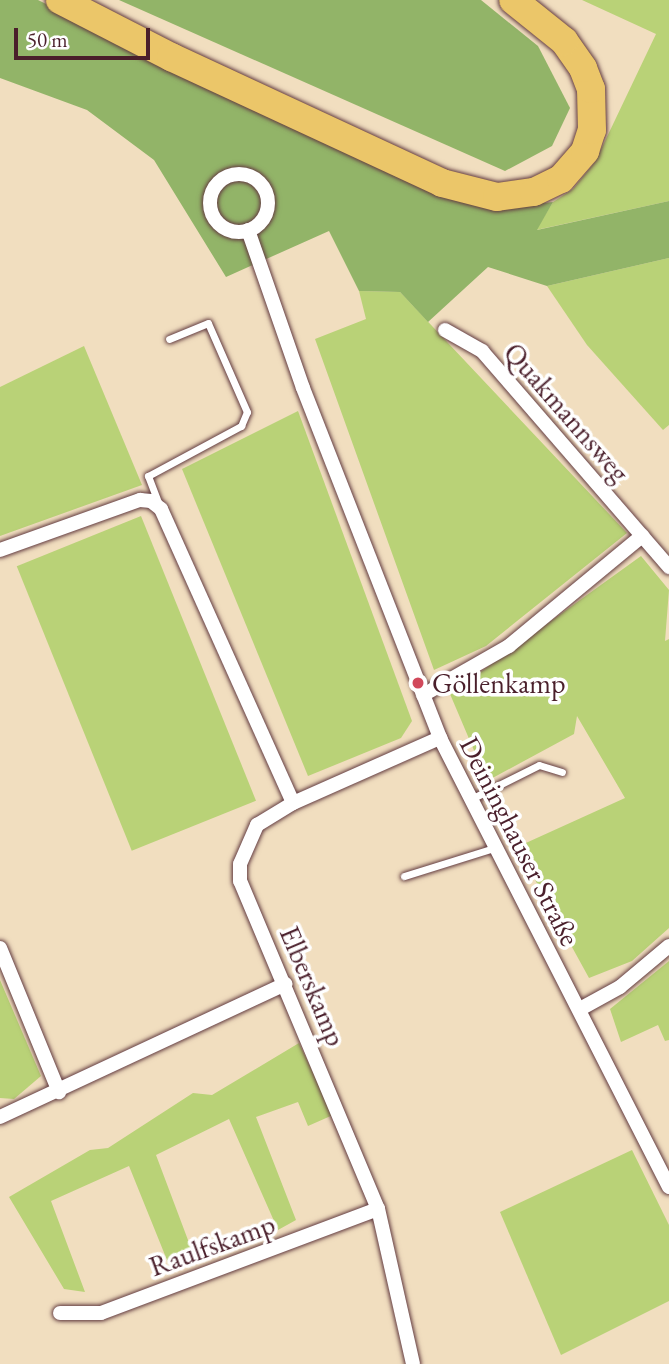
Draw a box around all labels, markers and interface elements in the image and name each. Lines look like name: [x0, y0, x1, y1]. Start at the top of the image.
scale bar: [18, 14, 154, 58]
text: 50 m: [27, 26, 68, 53]
street label: Quakmannsweg: [497, 335, 637, 489]
place label: Göllenkamp: [432, 666, 566, 700]
marker: Göllenkamp: [410, 675, 426, 691]
street label: Deininghauser Straße: [453, 731, 587, 951]
street label: Elberskamp: [273, 921, 353, 1051]
street label: Raulfskamp: [145, 1207, 279, 1283]

